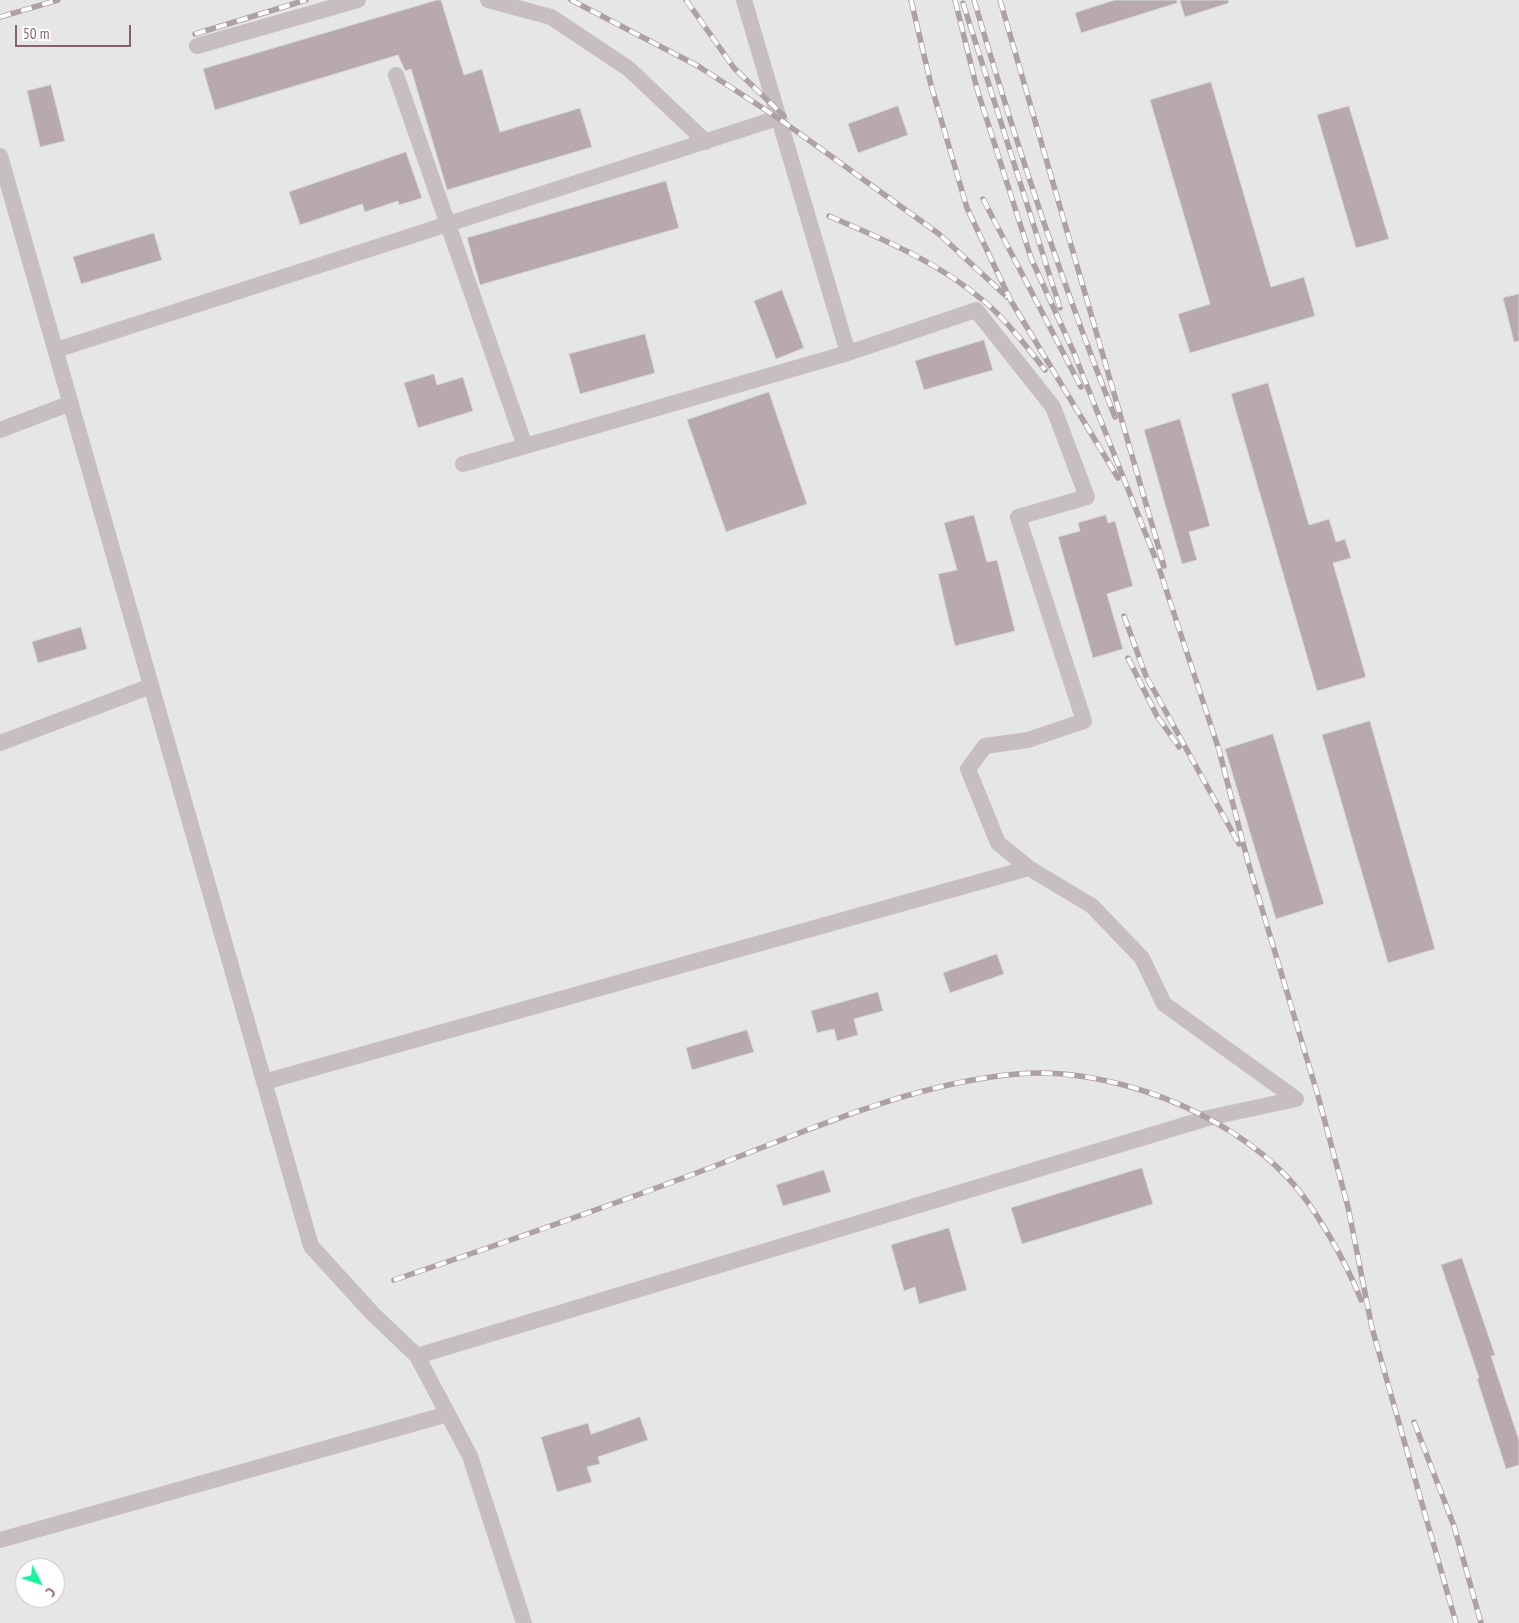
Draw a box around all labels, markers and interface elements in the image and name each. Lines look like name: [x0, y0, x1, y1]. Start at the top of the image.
scale bar: [18, 15, 134, 47]
text: 50 m: [23, 24, 49, 43]
north arrow: [15, 1558, 65, 1608]
text: С: [42, 1584, 59, 1601]

